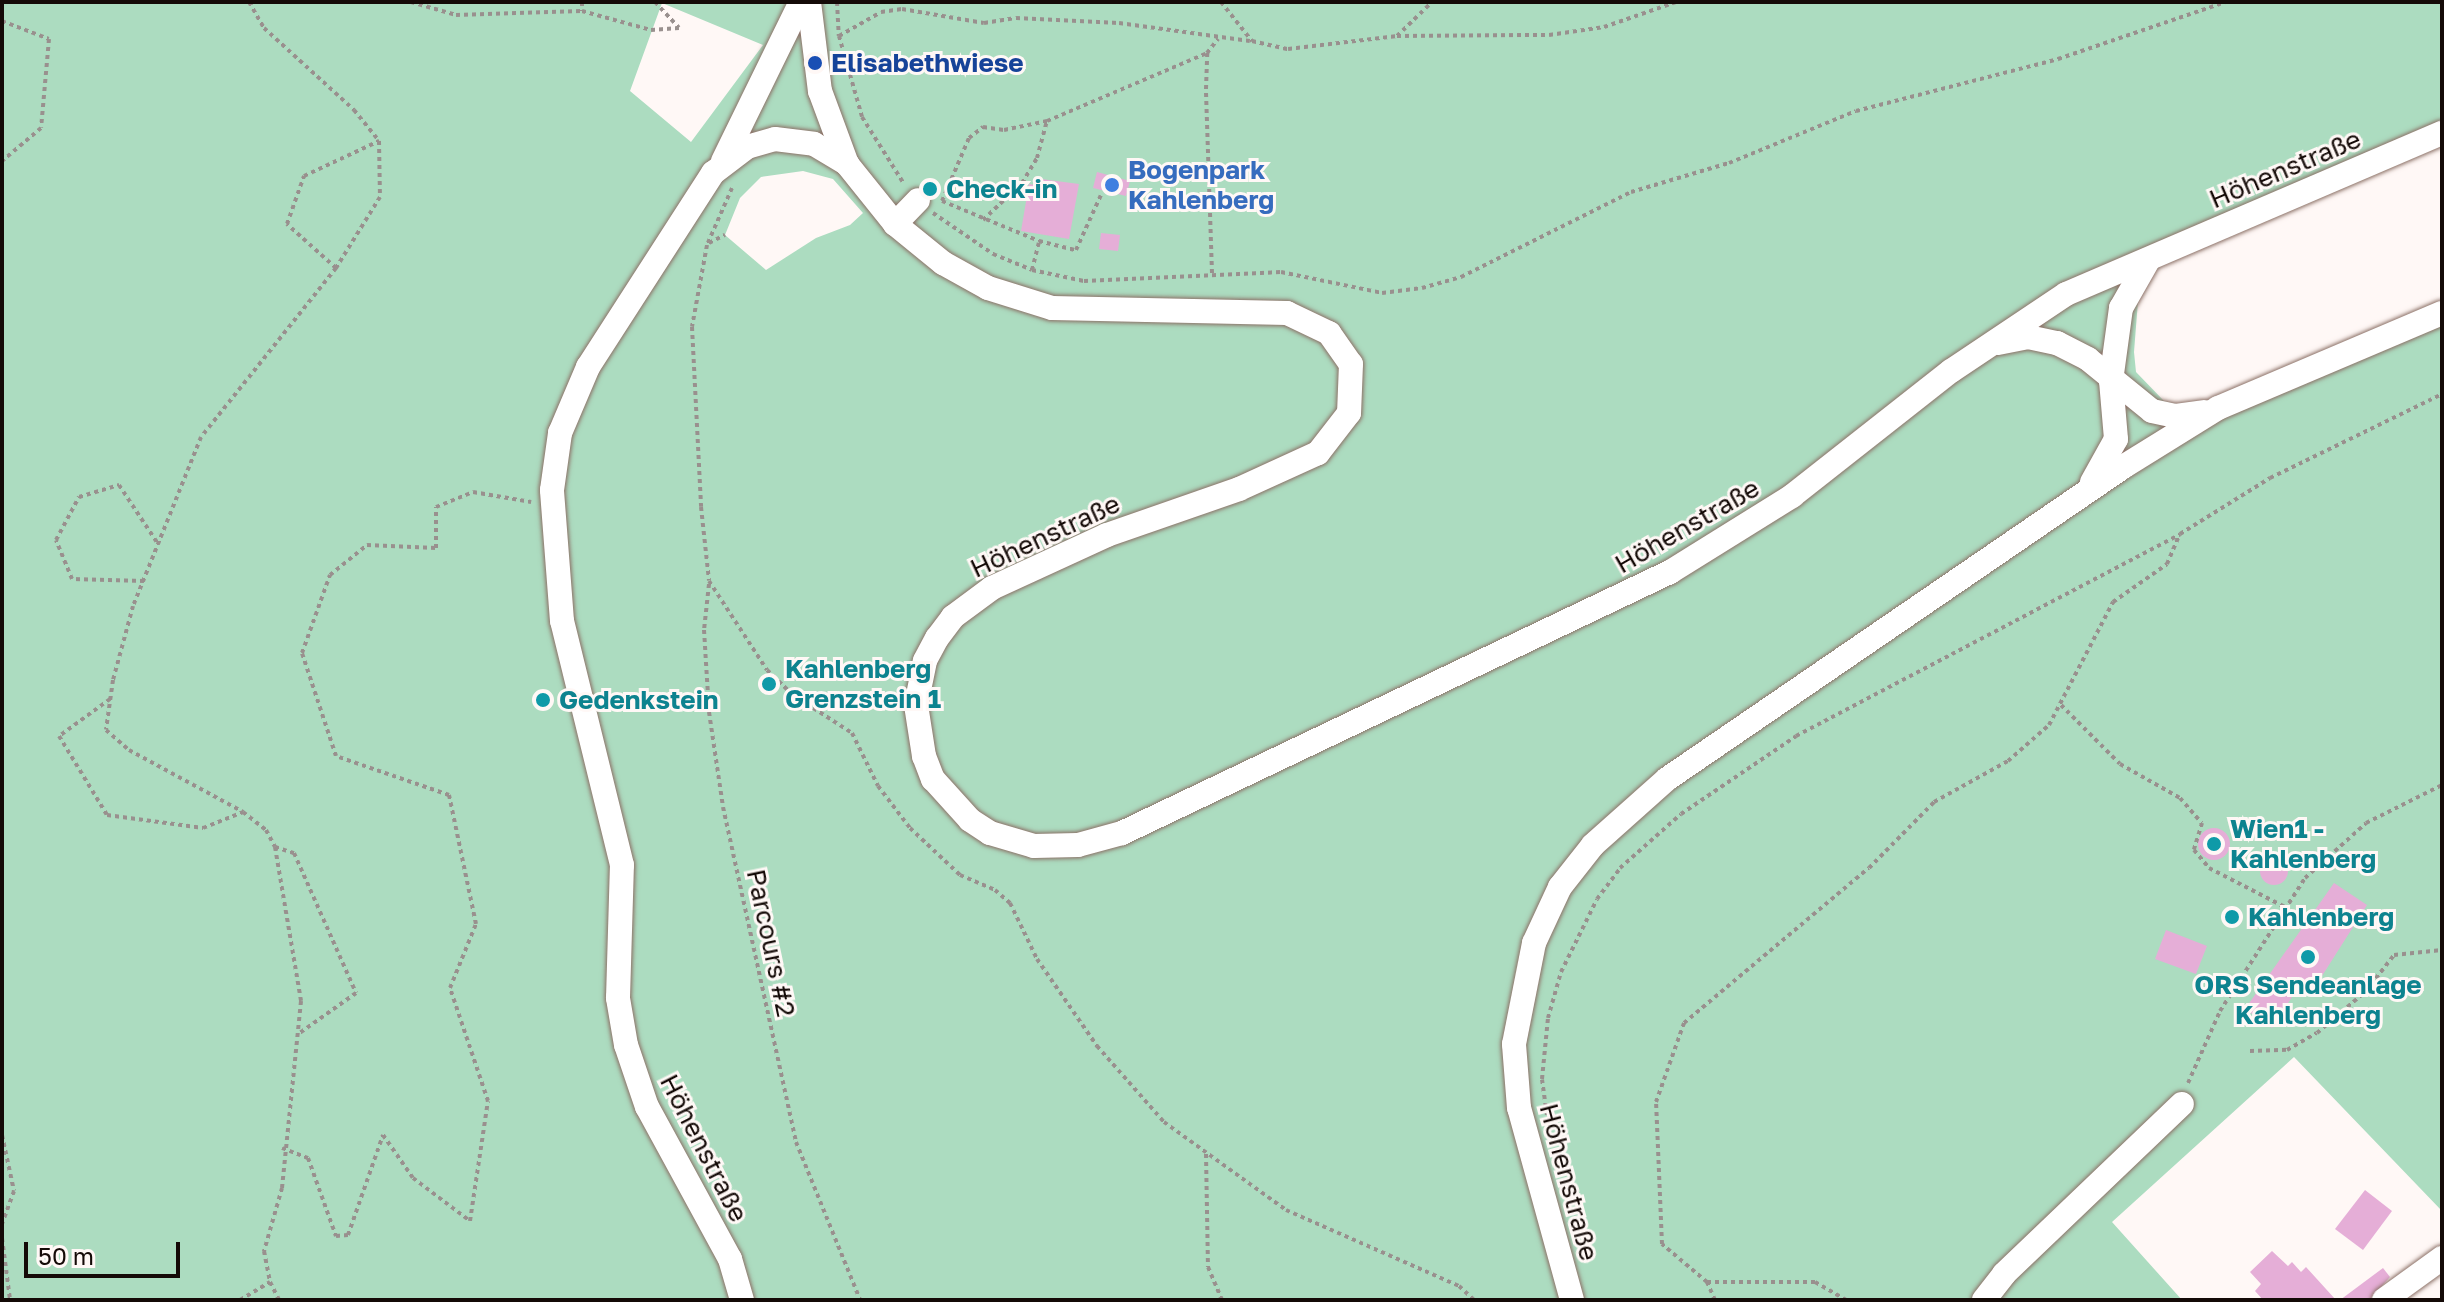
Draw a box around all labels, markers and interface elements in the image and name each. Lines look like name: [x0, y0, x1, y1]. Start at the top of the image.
place label: Elisabethwiese: [831, 47, 1024, 79]
marker: Elisabethwiese: [806, 54, 824, 72]
street label: Höhenstraße: [2205, 123, 2365, 215]
place label: Bogenpark Kahlenberg: [1128, 154, 1274, 216]
place label: Check-in: [946, 173, 1057, 205]
marker: Bogenpark Kahlenberg: [1103, 176, 1121, 194]
marker: Check-in: [921, 180, 939, 198]
street label: Höhenstraße: [1609, 472, 1765, 580]
street label: Höhenstraße: [965, 488, 1125, 584]
place label: Kahlenberg Grenzstein 1: [785, 653, 941, 714]
marker: Kahlenberg Grenzstein 1: [760, 675, 778, 693]
place label: Gedenkstein: [559, 684, 718, 716]
marker: Gedenkstein: [534, 691, 552, 709]
place label: Wien1 - Kahlenberg: [2230, 813, 2376, 874]
marker: Wien1 - Kahlenberg: [2205, 835, 2223, 853]
street label: Parcours #2: [740, 866, 802, 1020]
place label: Kahlenberg: [2248, 901, 2394, 933]
marker: Kahlenberg: [2223, 908, 2241, 926]
marker: ORS Sendeanlage Kahlenberg: [2299, 948, 2317, 966]
place label: ORS Sendeanlage Kahlenberg: [2194, 969, 2422, 1030]
street label: Höhenstraße: [653, 1069, 755, 1227]
street label: Höhenstraße: [1533, 1100, 1605, 1264]
scale bar: [28, 1226, 184, 1276]
text: 50 m: [38, 1241, 94, 1270]

